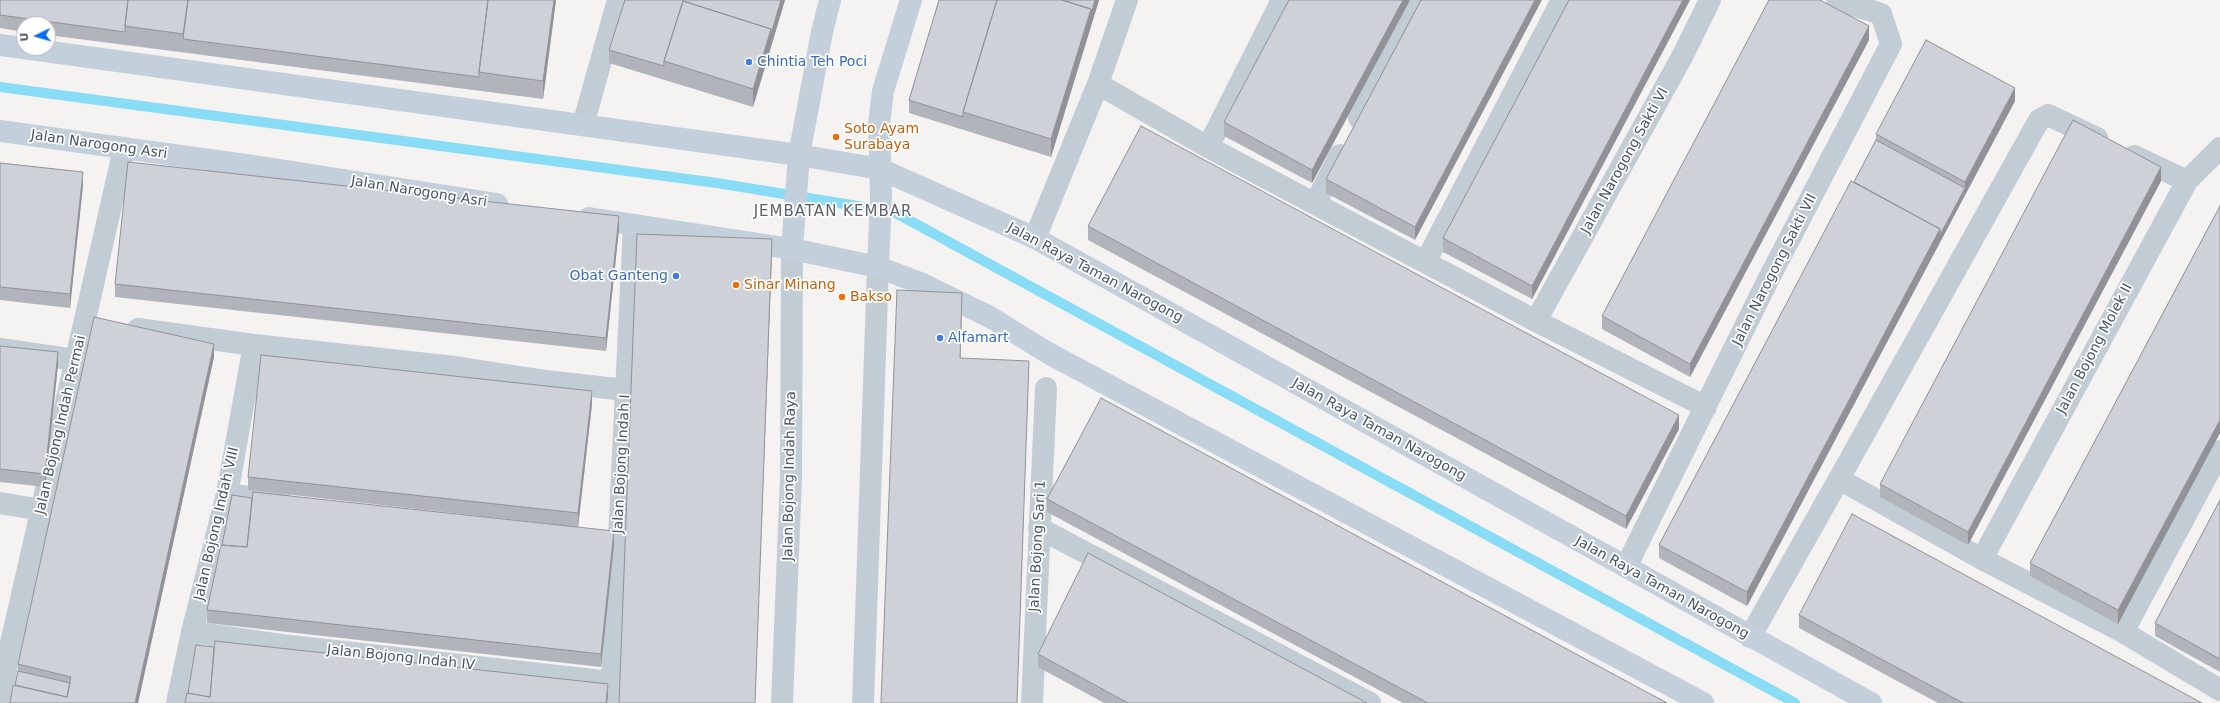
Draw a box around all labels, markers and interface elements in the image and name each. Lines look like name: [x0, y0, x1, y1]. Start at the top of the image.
north arrow: [16, 16, 56, 56]
text: U: [18, 32, 31, 42]
place label: Chintia Teh Poci: [757, 54, 867, 70]
marker: Chintia Teh Poci: [744, 57, 754, 67]
street label: Jalan Narogong Sakti VI: [1578, 85, 1672, 237]
place label: Soto Ayam Surabaya: [844, 121, 919, 154]
street label: Jalan Narogong Asri: [30, 127, 168, 163]
marker: Soto Ayam Surabaya: [831, 132, 841, 142]
street label: Jalan Narogong Asri: [350, 173, 488, 211]
street label: Jalan Narogong Sakti VII: [1729, 191, 1821, 349]
district label: JEMBATAN KEMBAR: [754, 203, 912, 221]
street label: Jalan Raya Taman Narogong: [1004, 219, 1186, 327]
place label: Obat Ganteng: [569, 268, 668, 284]
marker: Obat Ganteng: [671, 271, 681, 281]
place label: Sinar Minang: [744, 277, 836, 293]
marker: Sinar Minang: [731, 280, 741, 290]
street label: Jalan Bojong Molek II: [2053, 281, 2137, 417]
place label: Bakso: [850, 289, 892, 305]
marker: Bakso: [837, 292, 847, 302]
place label: Alfamart: [948, 330, 1008, 346]
marker: Alfamart: [935, 333, 945, 343]
street label: Jalan Bojong Indah Permai: [32, 334, 90, 516]
street label: Jalan Raya Taman Narogong: [1289, 375, 1469, 485]
street label: Jalan Bojong Indah Raya: [780, 391, 800, 561]
street label: Jalan Bojong Indah I: [610, 394, 634, 534]
street label: Jalan Bojong Indah VIII: [191, 446, 243, 602]
street label: Jalan Bojong Sari 1: [1026, 480, 1050, 612]
street label: Jalan Raya Taman Narogong: [1572, 533, 1752, 643]
street label: Jalan Bojong Indah IV: [326, 642, 476, 674]

